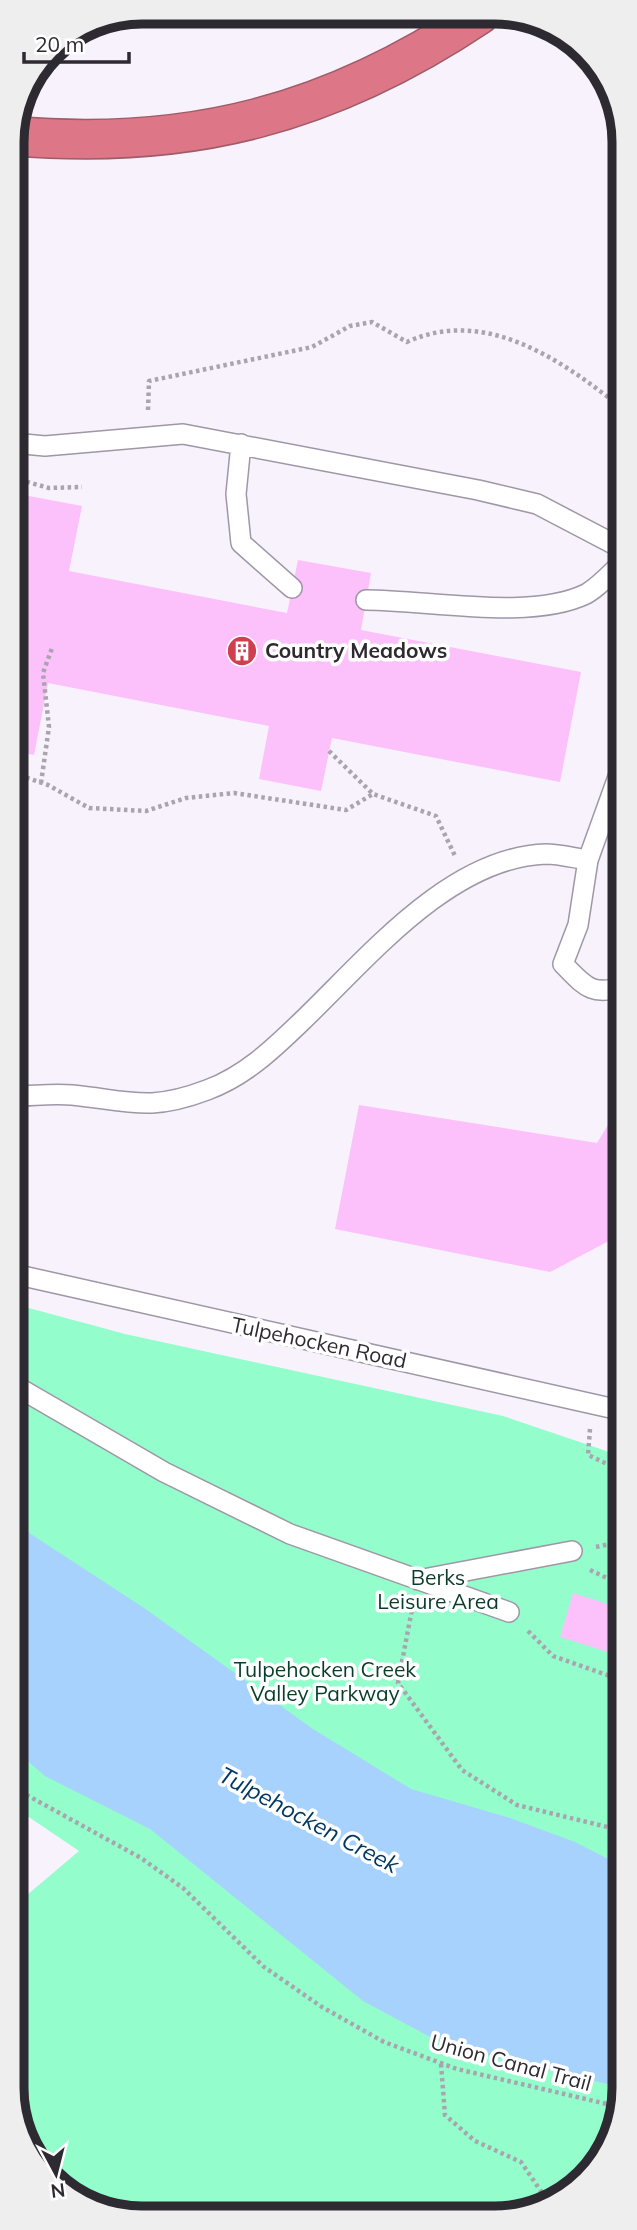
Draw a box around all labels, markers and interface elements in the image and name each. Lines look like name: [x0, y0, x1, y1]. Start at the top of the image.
scale bar: [24, 21, 130, 65]
text: 20 m: [35, 31, 84, 57]
building icon: Country Meadows: [225, 634, 259, 668]
place label: Country Meadows: [265, 637, 447, 663]
street label: Tulpehocken Road: [229, 1311, 409, 1373]
park label: Berks Leisure Area: [377, 1564, 499, 1614]
park label: Tulpehocken Creek Valley Parkway: [234, 1656, 416, 1706]
water label: Tulpehocken Creek: [214, 1760, 405, 1880]
street label: Union Canal Trail: [428, 2028, 595, 2096]
north arrow: [21, 2139, 91, 2209]
text: N: [49, 2178, 67, 2204]

